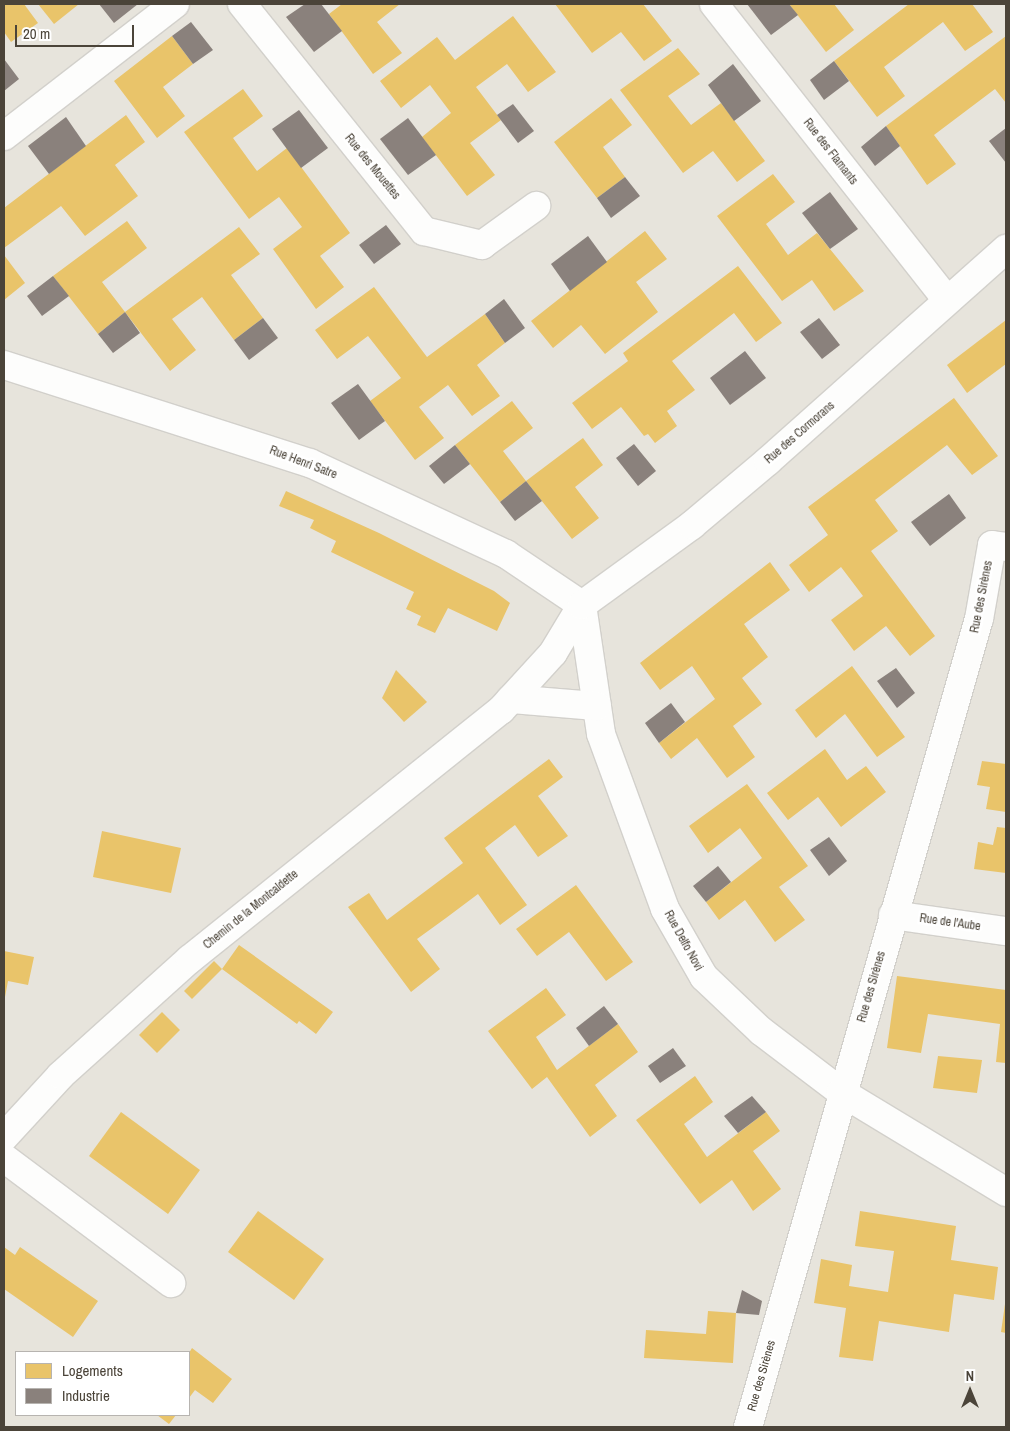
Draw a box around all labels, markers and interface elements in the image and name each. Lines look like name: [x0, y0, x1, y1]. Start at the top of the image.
scale bar: [18, 15, 136, 47]
text: 20 m: [23, 23, 50, 44]
street label: Rue des Flamants: [800, 116, 860, 188]
street label: Rue des Mouettes: [341, 131, 403, 203]
street label: Rue des Cormorans: [762, 399, 838, 467]
street label: Rue Henri Satre: [267, 444, 339, 482]
street label: Rue des Sirènes: [968, 560, 996, 634]
street label: Chemin de la Montcaldette: [201, 867, 301, 953]
street label: Rue Delfo Novi: [661, 908, 705, 974]
street label: Rue de l'Aube: [919, 912, 981, 934]
street label: Rue des Sirènes: [855, 950, 889, 1024]
street label: Rue des Sirènes: [745, 1339, 779, 1413]
legend: [15, 1351, 190, 1416]
text: Logements: [62, 1360, 123, 1381]
north arrow: [945, 1366, 995, 1416]
text: N: [966, 1367, 974, 1385]
text: Industrie: [62, 1385, 110, 1406]

